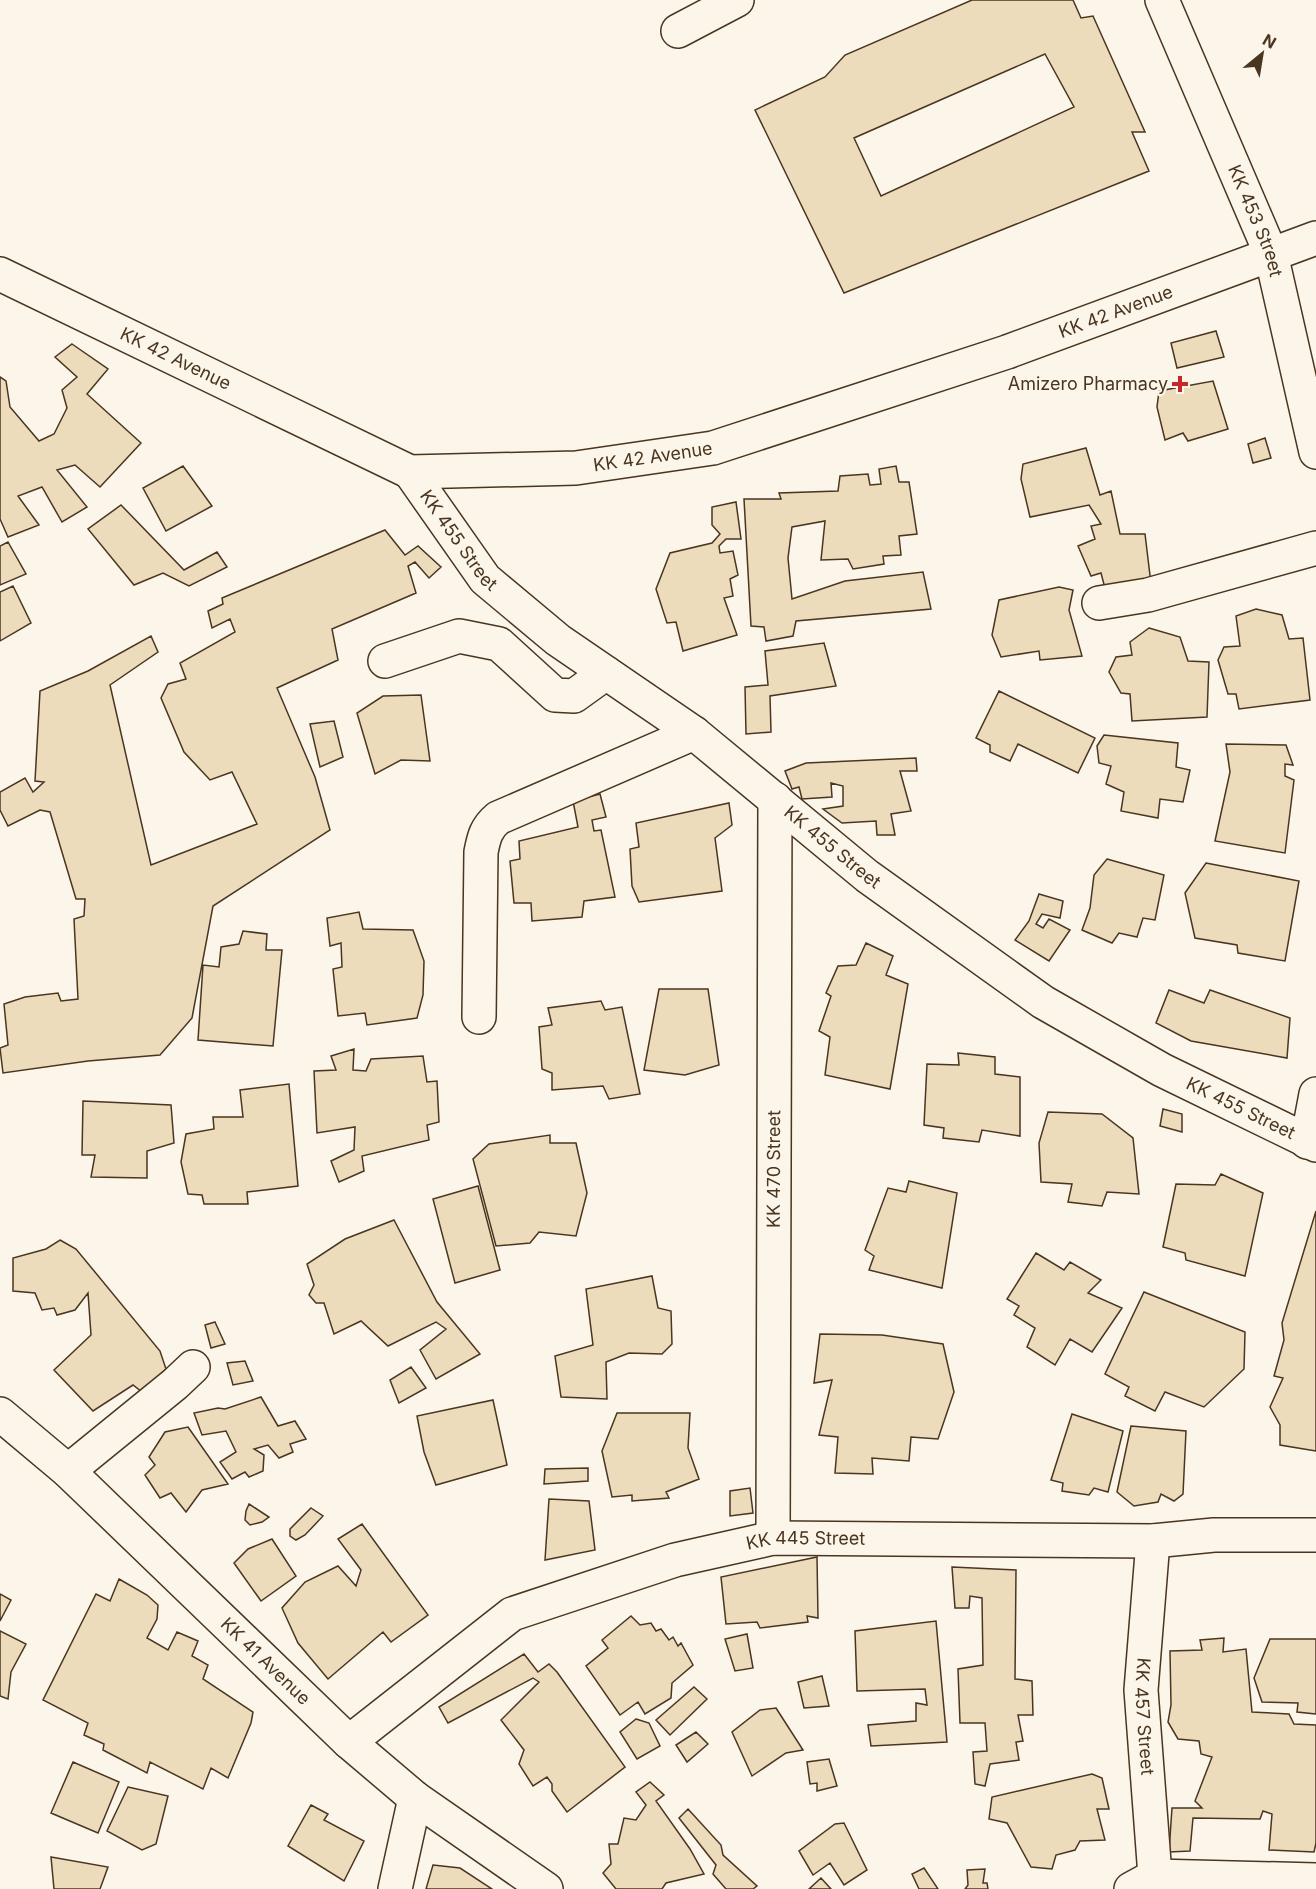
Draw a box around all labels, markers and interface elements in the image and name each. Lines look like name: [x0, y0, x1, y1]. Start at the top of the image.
north arrow: [1232, 24, 1292, 84]
text: N: [1259, 29, 1280, 53]
street label: KK 453 Street: [1224, 162, 1287, 279]
street label: KK 42 Avenue: [1056, 281, 1176, 342]
street label: KK 42 Avenue: [117, 323, 235, 394]
place label: Amizero Pharmacy: [1008, 373, 1168, 394]
marker: Amizero Pharmacy: [1173, 377, 1187, 391]
street label: KK 42 Avenue: [592, 437, 714, 475]
street label: KK 455 Street: [416, 486, 502, 595]
street label: KK 455 Street: [780, 801, 885, 893]
street label: KK 455 Street: [1183, 1072, 1299, 1143]
street label: KK 470 Street: [763, 1110, 784, 1228]
street label: KK 445 Street: [744, 1527, 865, 1554]
street label: KK 41 Avenue: [217, 1613, 315, 1709]
street label: KK 457 Street: [1131, 1657, 1158, 1776]

